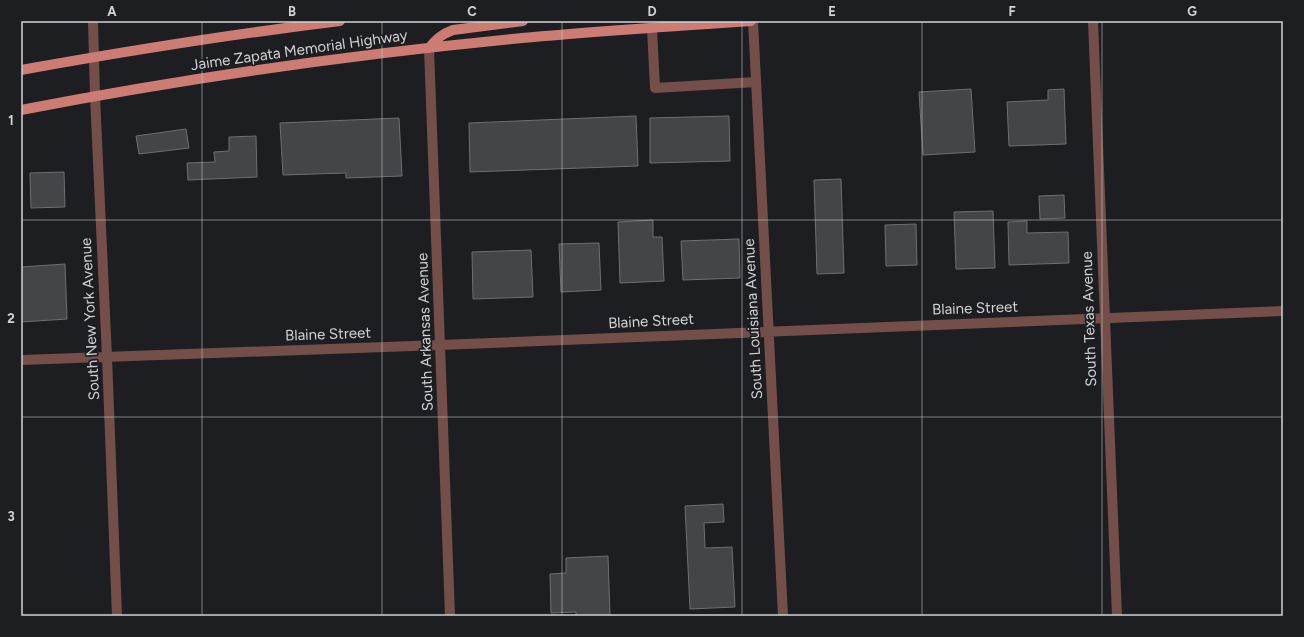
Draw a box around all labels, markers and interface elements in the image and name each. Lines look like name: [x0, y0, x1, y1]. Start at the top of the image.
text: A: [107, 4, 117, 19]
text: B: [288, 4, 296, 19]
text: C: [467, 4, 477, 19]
text: D: [647, 4, 657, 19]
text: E: [828, 4, 836, 19]
text: F: [1008, 4, 1016, 19]
text: G: [1187, 4, 1197, 19]
street label: Jaime Zapata Memorial Highway: [189, 26, 409, 74]
text: 1: [8, 113, 14, 128]
street label: South New York Avenue: [77, 237, 103, 401]
street label: South Louisiana Avenue: [740, 238, 766, 400]
street label: South Texas Avenue: [1078, 251, 1100, 387]
street label: South Arkansas Avenue: [413, 253, 437, 411]
street label: Blaine Street: [932, 297, 1019, 318]
street label: Blaine Street: [608, 310, 695, 332]
text: 2: [7, 311, 15, 326]
street label: Blaine Street: [285, 323, 372, 344]
text: 3: [7, 509, 15, 524]

